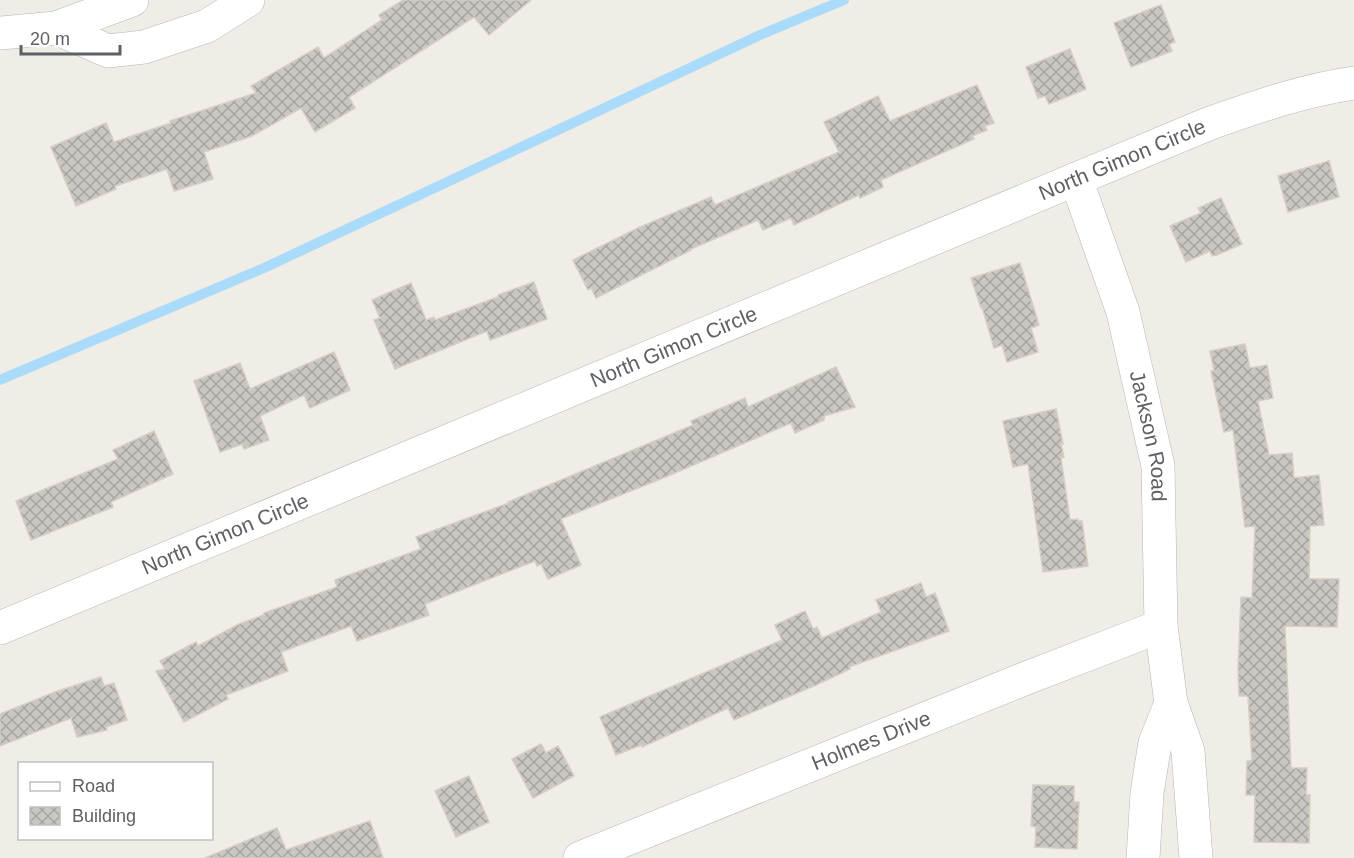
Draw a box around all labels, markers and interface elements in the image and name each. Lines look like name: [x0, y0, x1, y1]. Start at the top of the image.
scale bar: [21, 18, 120, 56]
text: 20 m: [30, 29, 70, 49]
street label: North Gimon Circle: [1035, 114, 1209, 204]
street label: North Gimon Circle: [587, 301, 760, 391]
street label: Jackson Road: [1126, 368, 1171, 502]
street label: North Gimon Circle: [138, 489, 312, 579]
street label: Holmes Drive: [808, 706, 934, 774]
legend: [18, 762, 213, 840]
text: Road: [72, 776, 115, 796]
text: Building: [72, 806, 136, 826]

